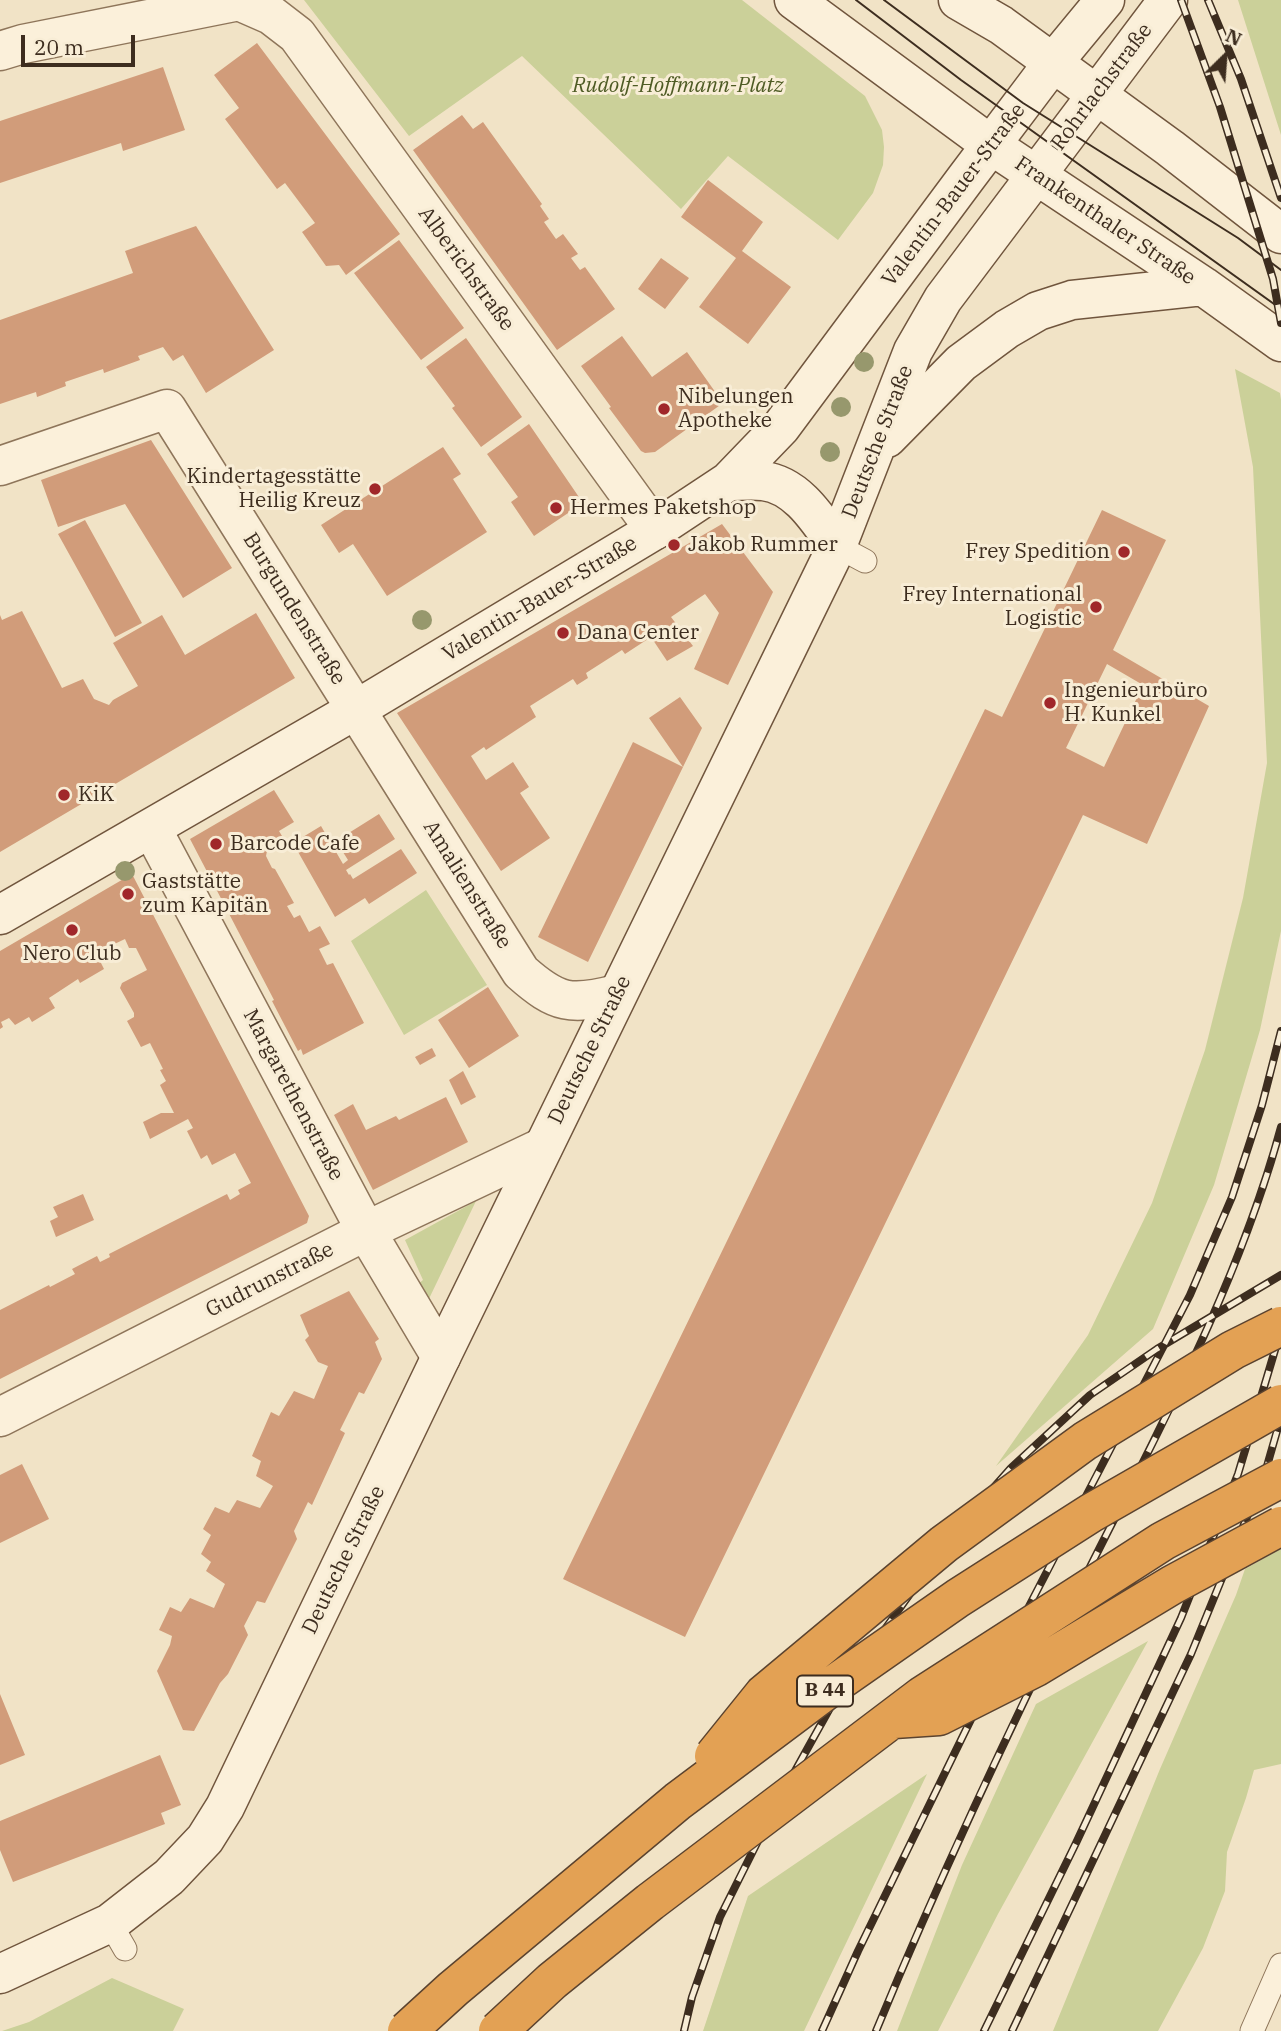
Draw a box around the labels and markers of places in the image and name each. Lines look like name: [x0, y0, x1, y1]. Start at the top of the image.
place label: Nibelungen Apotheke: [678, 384, 794, 434]
marker: Nibelungen Apotheke: [656, 401, 672, 417]
place label: Kindertagesstätte Heilig Kreuz: [186, 464, 361, 514]
marker: Kindertagesstätte Heilig Kreuz: [367, 481, 383, 497]
place label: Hermes Paketshop: [570, 495, 756, 521]
marker: Hermes Paketshop: [548, 500, 564, 516]
place label: Jakob Rummer: [688, 532, 838, 558]
marker: Jakob Rummer: [666, 537, 682, 553]
place label: Frey Spedition: [965, 539, 1110, 565]
marker: Frey Spedition: [1116, 544, 1132, 560]
place label: Frey International Logistic: [902, 582, 1082, 632]
marker: Frey International Logistic: [1088, 599, 1104, 615]
place label: Dana Center: [577, 620, 699, 646]
marker: Dana Center: [555, 625, 571, 641]
place label: Ingenieurbüro H. Kunkel: [1064, 678, 1208, 728]
marker: Ingenieurbüro H. Kunkel: [1042, 695, 1058, 711]
place label: KiK: [78, 782, 114, 808]
marker: KiK: [56, 787, 72, 803]
place label: Barcode Cafe: [230, 831, 360, 857]
marker: Barcode Cafe: [208, 836, 224, 852]
place label: Gaststätte zum Kapitän: [142, 869, 268, 919]
marker: Gaststätte zum Kapitän: [120, 886, 136, 902]
marker: Nero Club: [64, 922, 80, 938]
place label: Nero Club: [23, 941, 121, 967]

